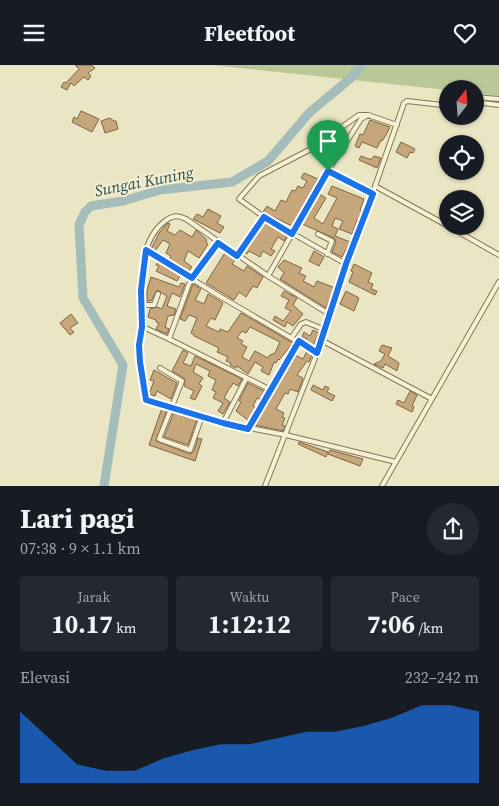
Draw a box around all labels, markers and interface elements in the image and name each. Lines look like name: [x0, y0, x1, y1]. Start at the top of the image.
text: Fleetfoot: [204, 18, 295, 48]
icon: menu: [20, 19, 48, 47]
icon: heart: [451, 19, 479, 47]
north arrow: [439, 80, 484, 125]
map controls: [439, 80, 484, 235]
pin: [307, 120, 349, 171]
icon: arrive: [314, 127, 342, 155]
button: locate: [439, 135, 484, 180]
water label: Sungai Kuning: [93, 160, 197, 201]
button: layers: [439, 190, 484, 235]
text: Lari pagi: [20, 499, 135, 537]
button: share: [427, 503, 479, 555]
text: 07:38 · 9 × 1.1 km: [20, 537, 141, 559]
text: Jarak: [78, 587, 110, 607]
text: Waktu: [230, 587, 269, 607]
text: Pace: [390, 587, 420, 607]
text: 10.17: [51, 607, 113, 641]
text: 1:12:12: [208, 607, 291, 641]
text: 7:06: [367, 607, 415, 641]
text: km: [113, 618, 136, 638]
text: /km: [415, 618, 443, 638]
text: Elevasi: [20, 666, 70, 688]
text: 232–242 m: [405, 666, 479, 688]

